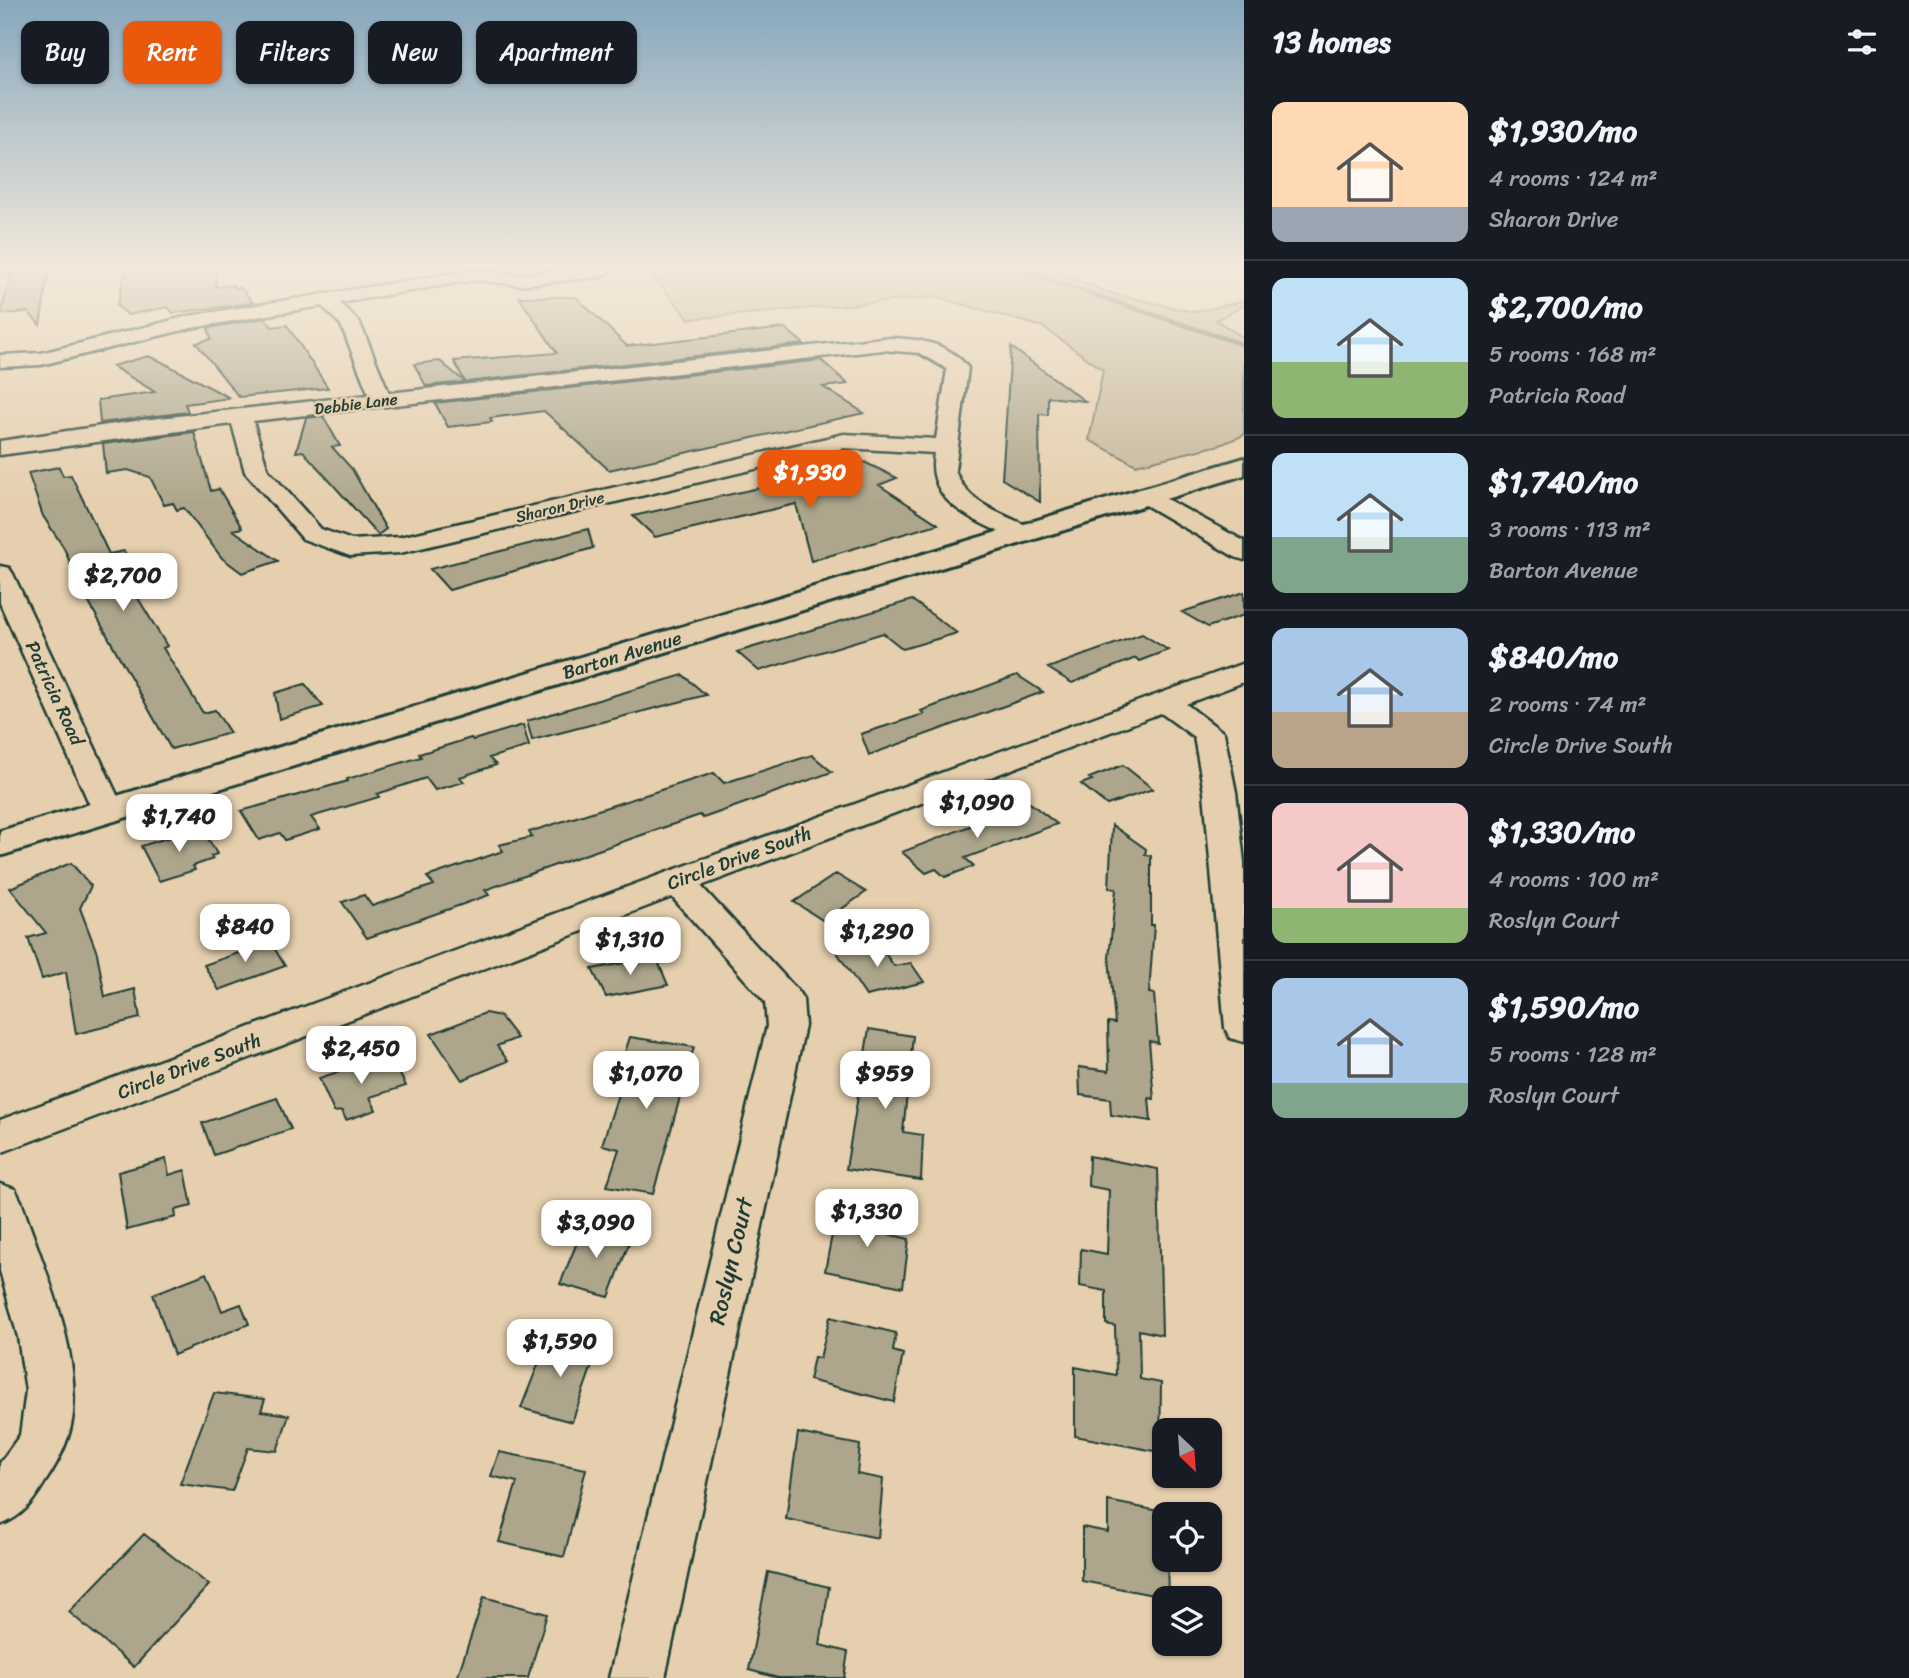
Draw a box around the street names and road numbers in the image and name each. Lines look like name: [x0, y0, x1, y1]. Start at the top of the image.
street label: Debbie Lane: [313, 385, 399, 423]
street label: Sharon Drive: [513, 483, 607, 531]
street label: Barton Avenue: [558, 621, 686, 689]
street label: Patricia Road: [16, 635, 95, 753]
street label: Circle Drive South: [662, 817, 816, 899]
street label: Circle Drive South: [112, 1023, 266, 1109]
street label: Roslyn Court: [696, 1191, 766, 1329]

